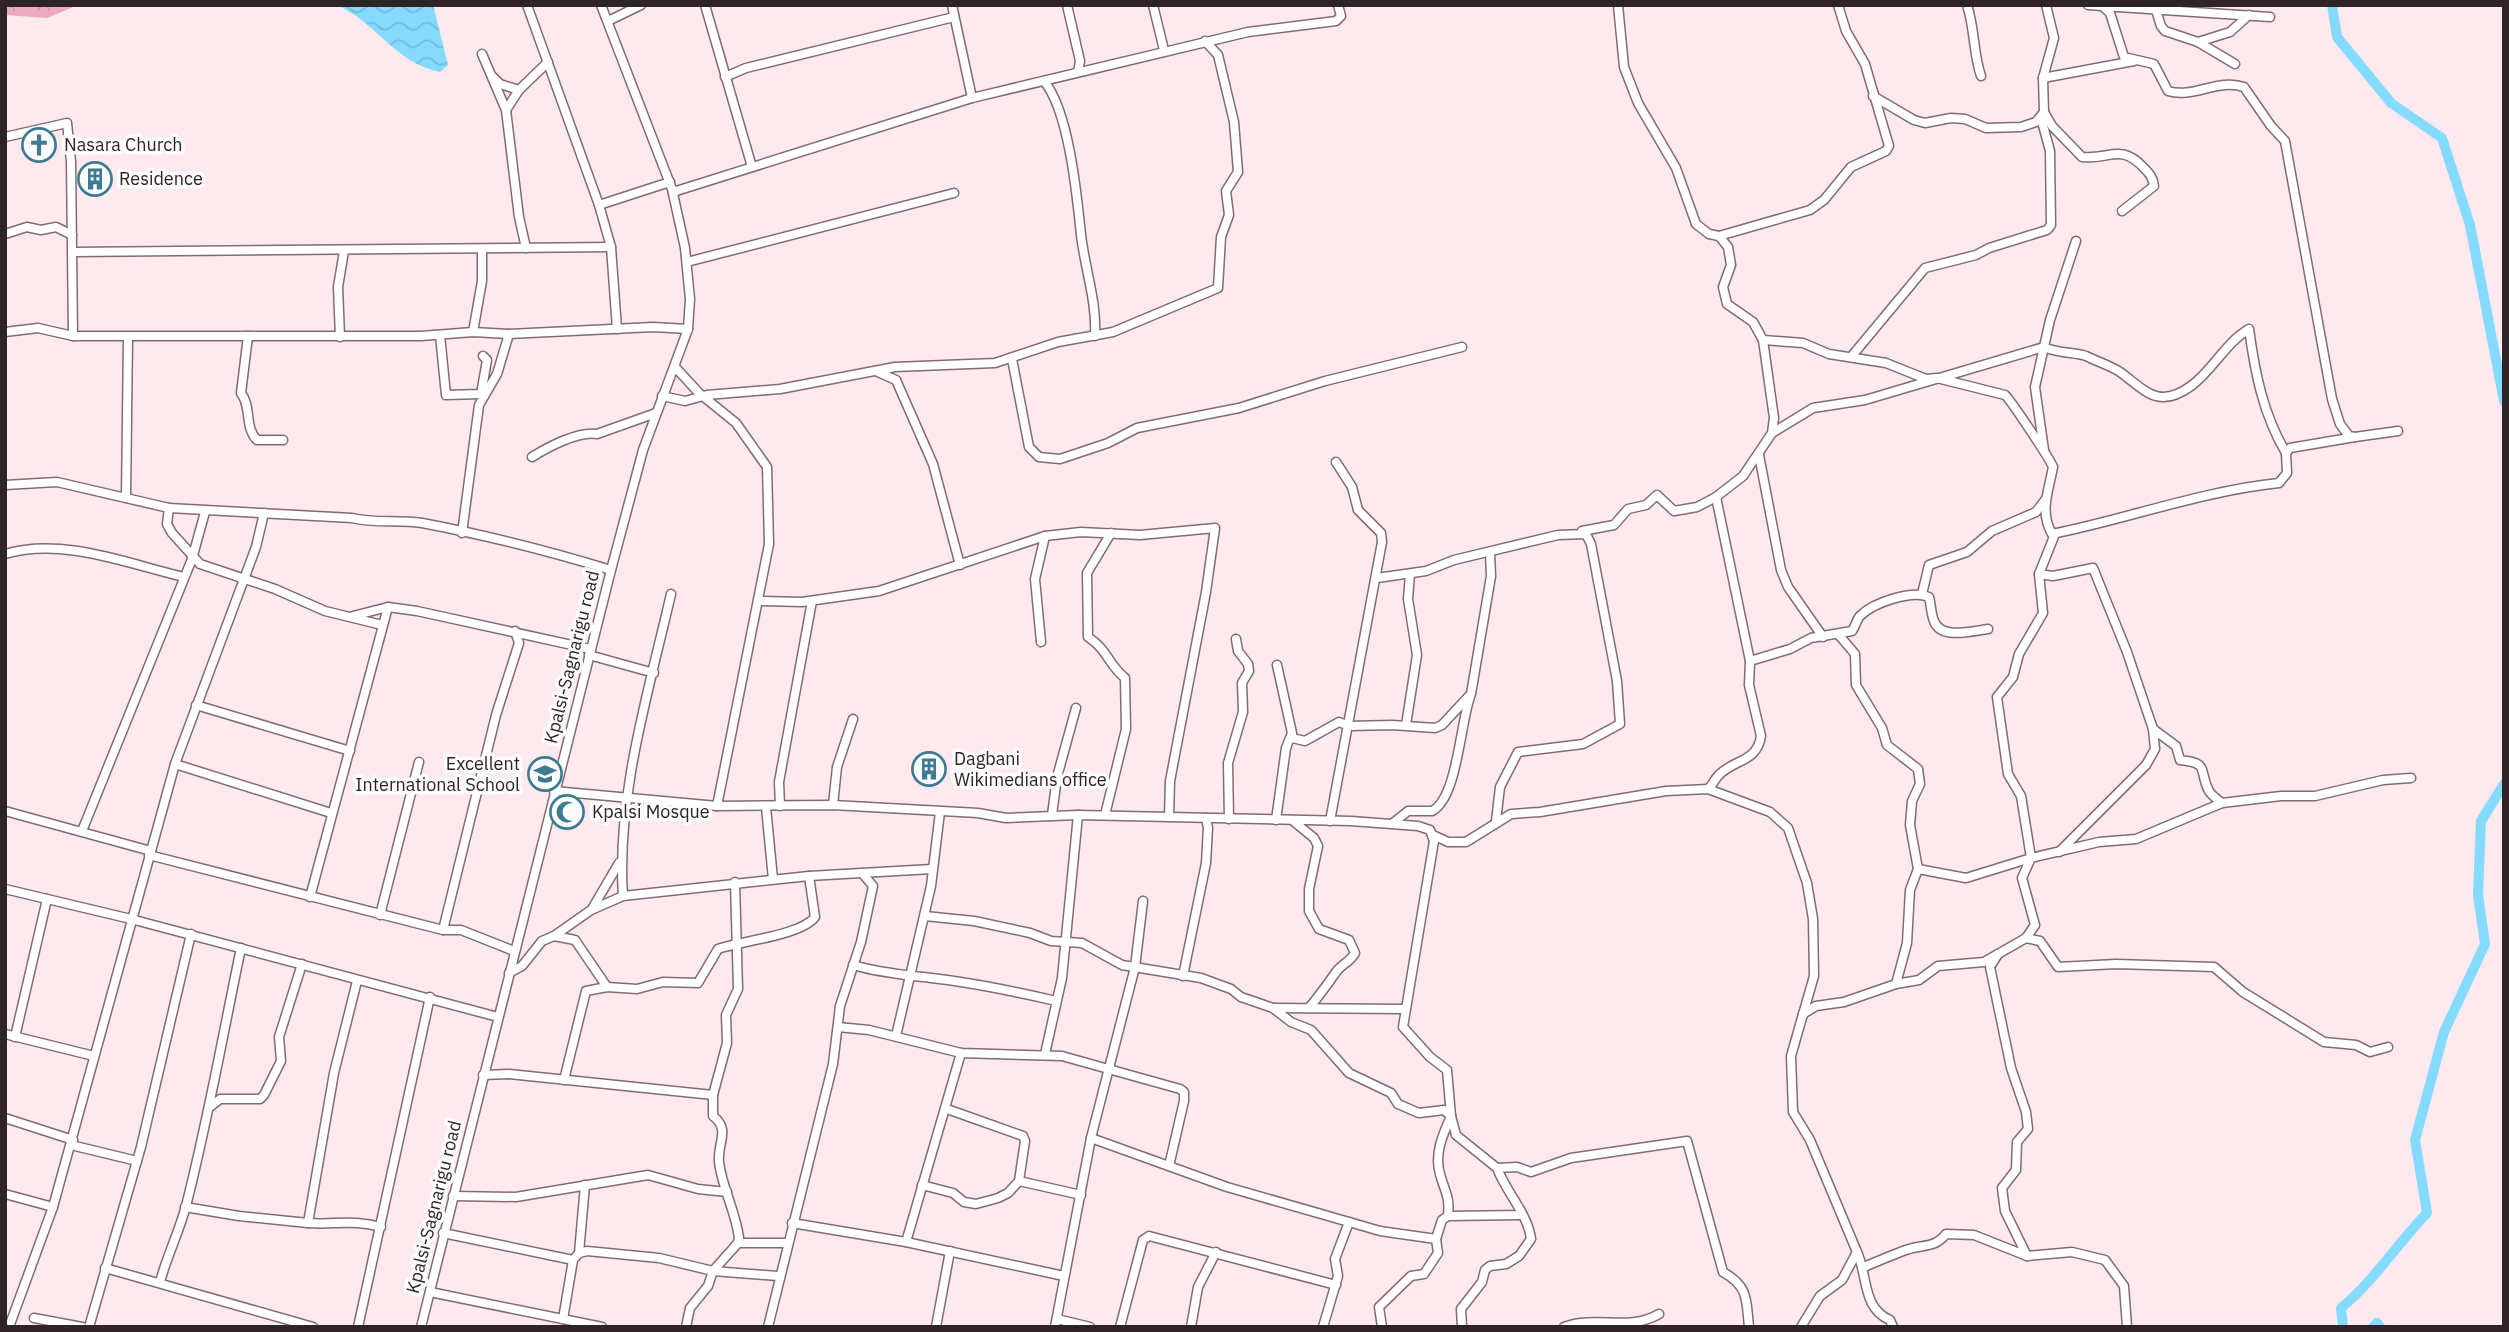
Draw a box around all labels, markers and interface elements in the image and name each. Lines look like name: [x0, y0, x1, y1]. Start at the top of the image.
church icon: Nasara Church: [20, 126, 58, 164]
place label: Nasara Church: [64, 133, 183, 156]
building icon: Residence: [76, 160, 114, 198]
place label: Residence: [119, 167, 203, 190]
street label: Kpalsi-Sagnarigu road: [539, 568, 604, 746]
place label: Dagbani Wikimedians office: [954, 747, 1107, 791]
building icon: Dagbani Wikimedians office: [910, 750, 948, 788]
place label: Excellent International School: [355, 752, 520, 796]
school or university icon: Excellent International School: [526, 755, 564, 793]
mosque icon: Kpalsi Mosque: [548, 793, 586, 831]
place label: Kpalsi Mosque: [592, 800, 710, 823]
street label: Kpalsi-Sagnarigu road: [401, 1118, 466, 1296]

